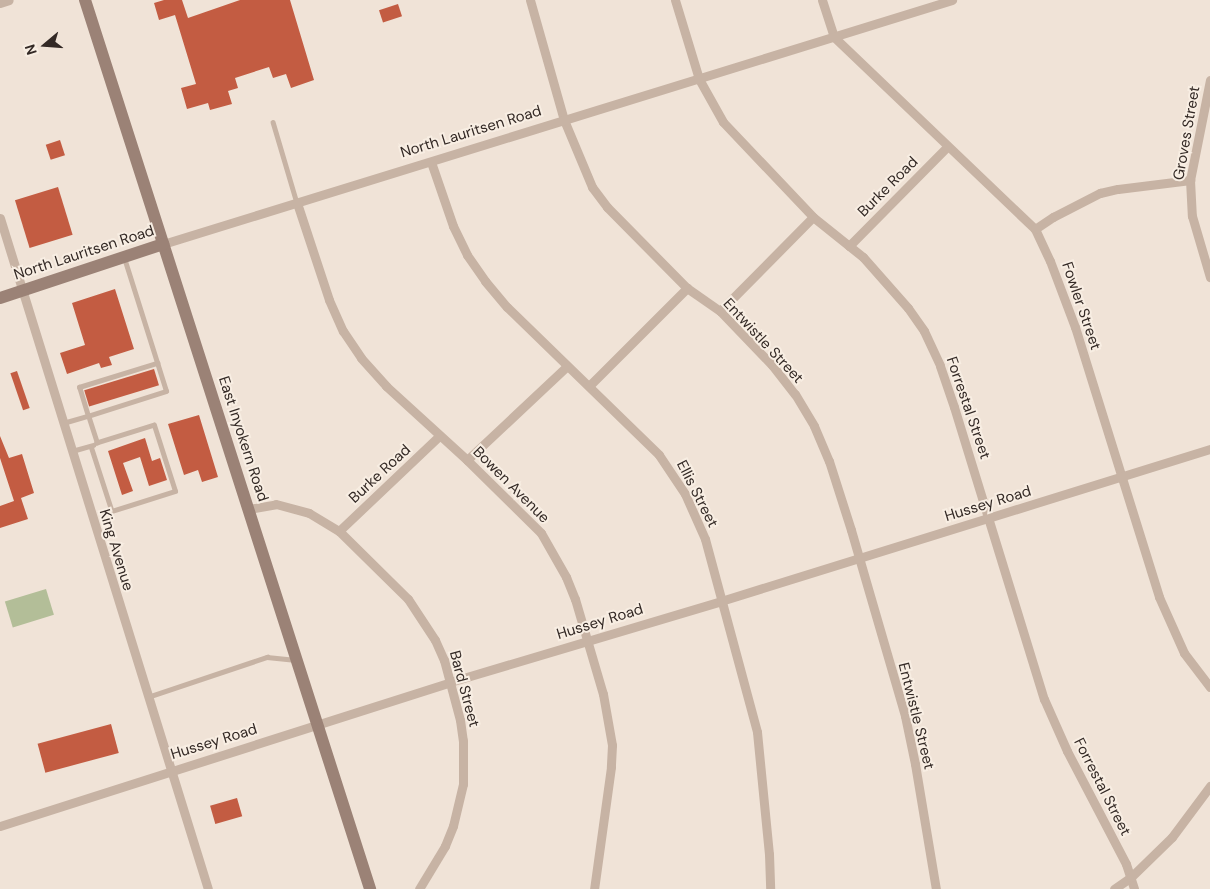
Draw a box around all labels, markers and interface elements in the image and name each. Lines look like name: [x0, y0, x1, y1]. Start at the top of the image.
north arrow: [20, 20, 70, 70]
text: N: [21, 42, 41, 57]
street label: Groves Street: [1170, 85, 1204, 181]
street label: North Lauritsen Road: [398, 102, 544, 162]
street label: Burke Road: [854, 153, 922, 221]
street label: North Lauritsen Road: [12, 222, 156, 284]
street label: Fowler Street: [1058, 260, 1104, 352]
street label: Entwistle Street: [719, 295, 807, 387]
street label: Forrestal Street: [942, 354, 994, 462]
street label: East Inyokern Road: [214, 374, 272, 504]
street label: Burke Road: [345, 441, 415, 507]
street label: Bowen Avenue: [469, 443, 553, 527]
street label: Ellis Street: [672, 457, 722, 531]
street label: Hussey Road: [943, 482, 1033, 526]
street label: King Avenue: [95, 507, 137, 593]
street label: Hussey Road: [555, 600, 645, 644]
street label: Bard Street: [445, 649, 483, 729]
street label: Entwistle Street: [894, 661, 938, 771]
street label: Hussey Road: [169, 720, 259, 764]
street label: Forrestal Street: [1070, 735, 1134, 839]

